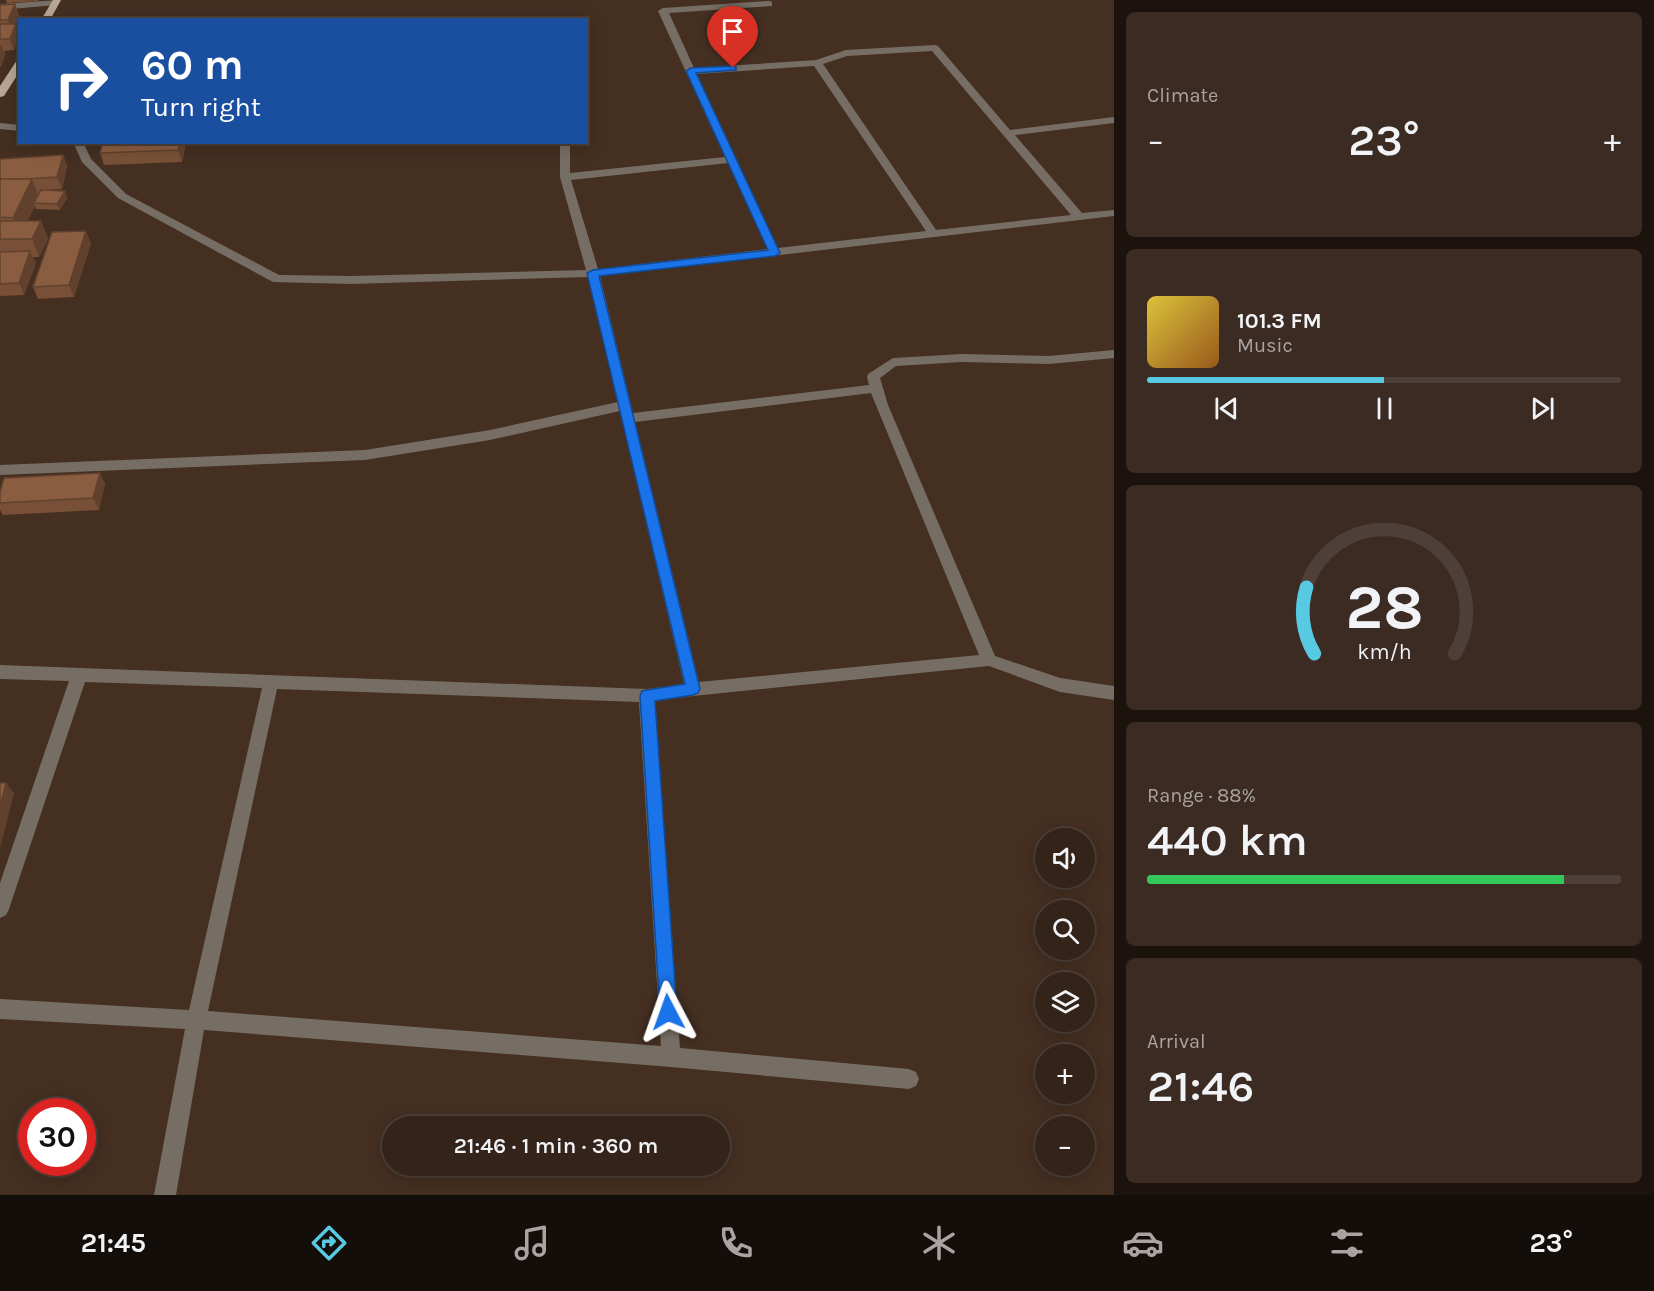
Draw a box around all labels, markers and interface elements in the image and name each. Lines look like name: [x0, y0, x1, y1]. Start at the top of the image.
pin: [707, 6, 758, 68]
icon: arrive: [716, 15, 749, 48]
text: 60 m: [141, 40, 244, 90]
icon: right: [42, 42, 120, 120]
text: Climate: [1147, 84, 1218, 107]
text: Turn right: [141, 91, 261, 123]
text: 23°: [1348, 114, 1420, 166]
text: −: [1147, 121, 1164, 159]
text: +: [1604, 121, 1621, 159]
text: 101.3 FM: [1237, 308, 1322, 334]
text: Music: [1237, 334, 1293, 357]
icon: previous: [1210, 392, 1243, 425]
icon: pause: [1368, 392, 1401, 425]
icon: next: [1526, 392, 1559, 425]
text: 28: [1345, 572, 1423, 645]
text: km/h: [1357, 640, 1411, 665]
text: Range · 88%: [1147, 784, 1256, 807]
text: 440 km: [1147, 814, 1308, 866]
map controls: [1035, 828, 1095, 1176]
button: sound: [1035, 828, 1095, 888]
button: search: [1035, 900, 1095, 960]
button: layers: [1035, 972, 1095, 1032]
position arrow: [636, 980, 700, 1044]
text: Arrival: [1147, 1030, 1206, 1053]
button: +: [1035, 1044, 1095, 1104]
text: 21:46: [1147, 1060, 1255, 1112]
speed limit sign: 30: [18, 1098, 96, 1176]
button: −: [1035, 1116, 1095, 1176]
text: 21:46 · 1 min · 360 m: [454, 1133, 658, 1159]
icon: directions: [308, 1222, 350, 1264]
icon: music: [511, 1222, 553, 1264]
icon: phone: [715, 1222, 757, 1264]
icon: climate: [918, 1222, 960, 1264]
icon: car: [1122, 1222, 1164, 1264]
icon: filters: [1326, 1222, 1368, 1264]
text: 21:45: [81, 1227, 146, 1259]
text: 23°: [1529, 1227, 1573, 1259]

